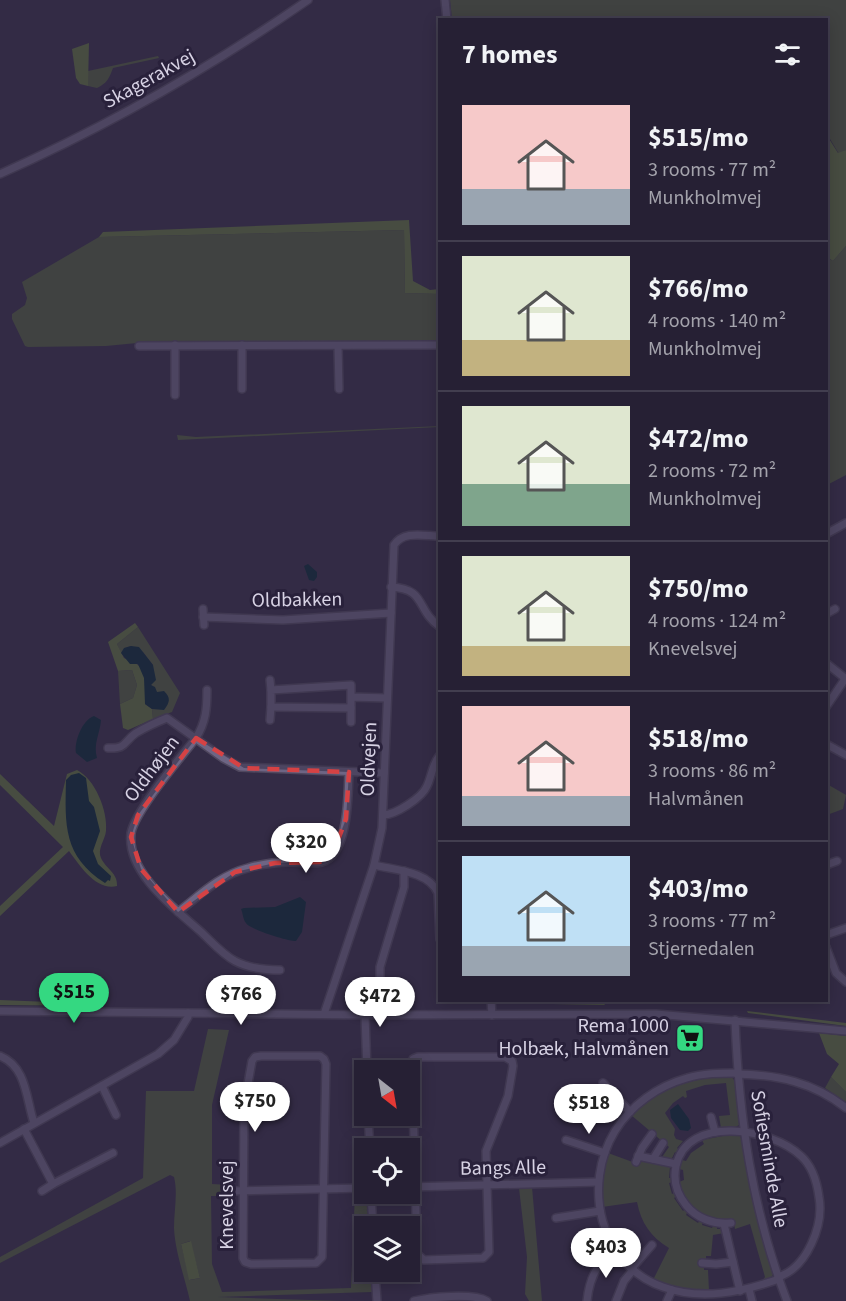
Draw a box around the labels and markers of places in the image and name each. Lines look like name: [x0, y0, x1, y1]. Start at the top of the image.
pin: $320: [270, 823, 342, 874]
pin: $515: [38, 973, 110, 1024]
pin: $766: [205, 975, 277, 1026]
pin: $472: [344, 977, 416, 1028]
place label: Rema 1000 Holbæk, Halvmånen: [499, 1012, 669, 1063]
supermarket icon: Rema 1000 Holbæk, Halvmånen: [674, 1022, 706, 1054]
pin: $750: [219, 1082, 291, 1133]
pin: $518: [553, 1084, 625, 1135]
pin: $403: [570, 1228, 642, 1279]

